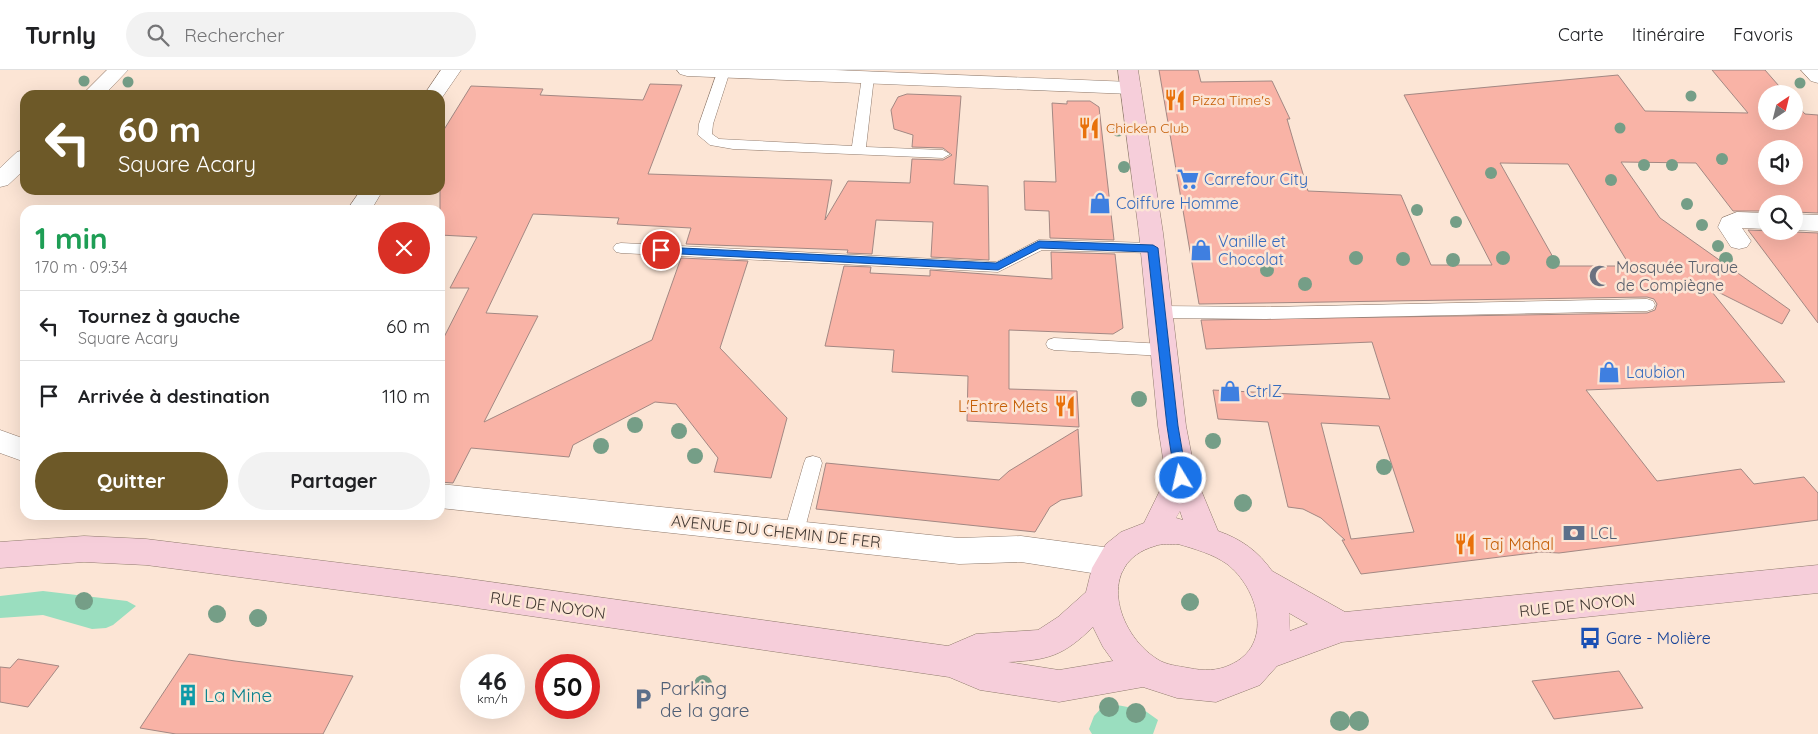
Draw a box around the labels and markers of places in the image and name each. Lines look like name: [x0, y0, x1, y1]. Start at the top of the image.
restaurant icon: Pizza Time's: [1162, 87, 1188, 113]
place label: Pizza Time's: [1192, 91, 1270, 109]
restaurant icon: Chicken Club: [1076, 115, 1102, 141]
place label: Chicken Club: [1106, 119, 1189, 137]
supermarket icon: Carrefour City: [1175, 166, 1201, 192]
place label: Carrefour City: [1204, 169, 1308, 189]
shop icon: Coiffure Homme: [1087, 190, 1113, 216]
place label: Coiffure Homme: [1116, 193, 1239, 213]
pin: [640, 229, 682, 271]
place label: Vanille et Chocolat: [1218, 231, 1286, 269]
shop icon: Vanille et Chocolat: [1188, 237, 1214, 263]
place label: Mosquée Turque de Compiègne: [1616, 257, 1738, 295]
mosque icon: Mosquée Turque de Compiègne: [1587, 263, 1613, 289]
shop icon: Laubion: [1596, 359, 1622, 385]
place label: Laubion: [1626, 362, 1685, 382]
shop icon: CtrlZ: [1217, 378, 1243, 404]
place label: CtrlZ: [1246, 381, 1282, 401]
restaurant icon: L'Entre Mets: [1052, 393, 1078, 419]
place label: L'Entre Mets: [958, 396, 1048, 416]
bank icon: LCL: [1561, 520, 1587, 546]
place label: LCL: [1590, 523, 1618, 543]
restaurant icon: Taj Mahal: [1452, 531, 1478, 557]
place label: Taj Mahal: [1482, 534, 1554, 554]
bus stop icon: Gare - Molière: [1577, 625, 1603, 651]
place label: Gare - Molière: [1606, 628, 1711, 648]
place label: Parking de la gare: [660, 676, 749, 722]
building icon: La Mine: [175, 682, 201, 708]
place label: La Mine: [204, 683, 272, 707]
parking icon: Parking de la gare: [630, 686, 656, 712]

